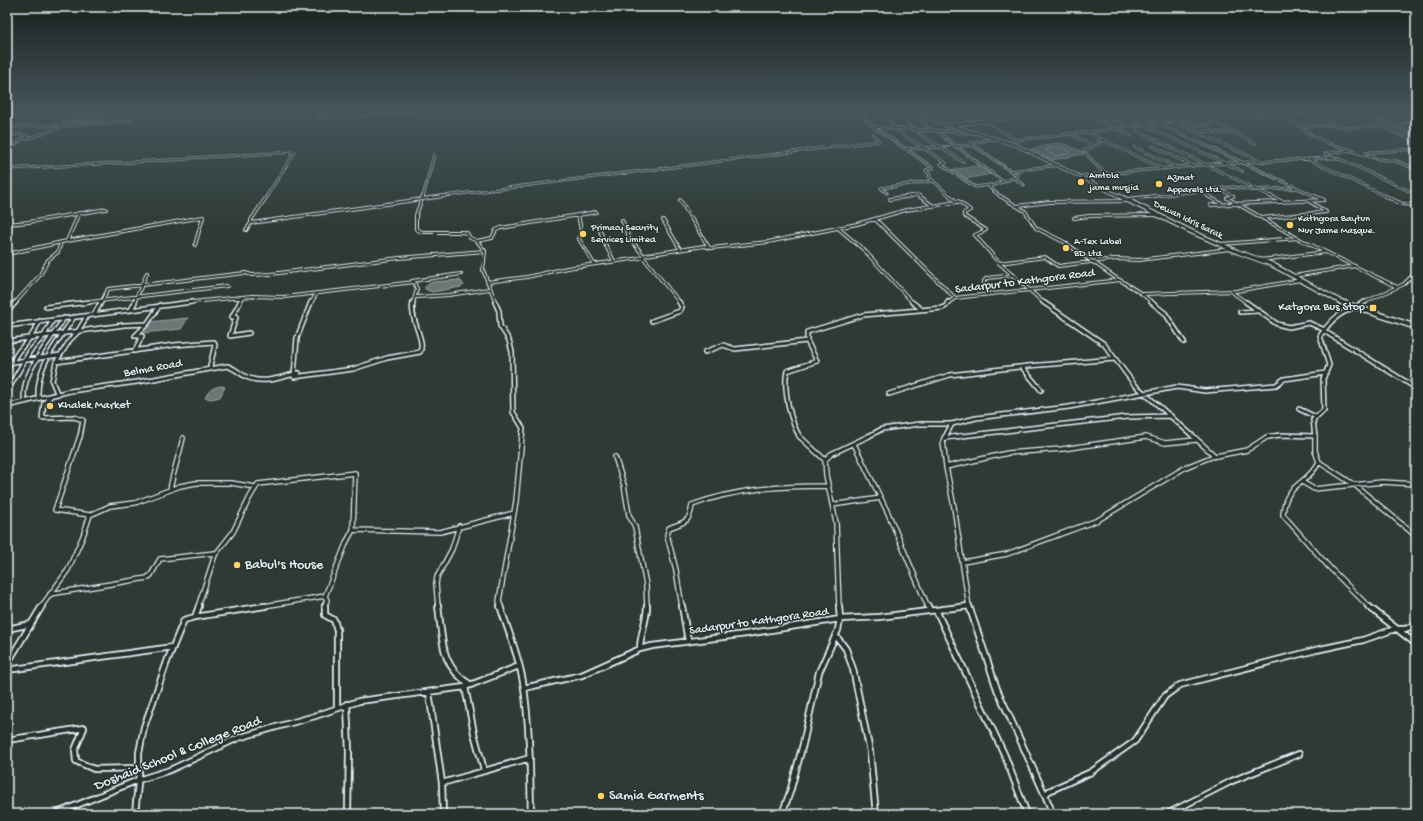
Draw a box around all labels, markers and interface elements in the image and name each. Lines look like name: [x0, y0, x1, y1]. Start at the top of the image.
place label: Amtola jame musjid: [1087, 170, 1140, 194]
place label: Azmat Apparels Ltd.: [1167, 172, 1222, 196]
marker: Amtola jame musjid: [1076, 177, 1086, 187]
marker: Azmat Apparels Ltd.: [1154, 179, 1164, 189]
street label: Dewan Idris Sarak: [1150, 198, 1226, 243]
place label: Kathgora Baytun Nur Jame Masque.: [1298, 213, 1376, 237]
marker: Kathgora Baytun Nur Jame Masque.: [1285, 220, 1295, 230]
place label: Primacy Security Services Limited: [590, 222, 658, 246]
marker: Primacy Security Services Limited: [578, 229, 588, 239]
place label: A-Tex Label BD Ltd: [1073, 236, 1122, 260]
marker: A-Tex Label BD Ltd: [1061, 243, 1071, 253]
street label: Sadarpur to Kathgora Road: [954, 266, 1096, 298]
place label: Katgora Bus Stop: [1278, 301, 1365, 315]
marker: Katgora Bus Stop: [1368, 303, 1378, 313]
street label: Belma Road: [122, 357, 184, 381]
place label: Khalek Market: [58, 399, 132, 413]
marker: Khalek Market: [45, 401, 55, 411]
place label: Babul's House: [244, 557, 324, 574]
marker: Babul's House: [232, 560, 242, 570]
street label: Sadarpur to Kathgora Road: [689, 605, 830, 639]
street label: Doshaid School & College Road: [91, 712, 265, 796]
place label: Samia Garments: [609, 788, 704, 805]
marker: Samia Garments: [596, 791, 606, 801]

